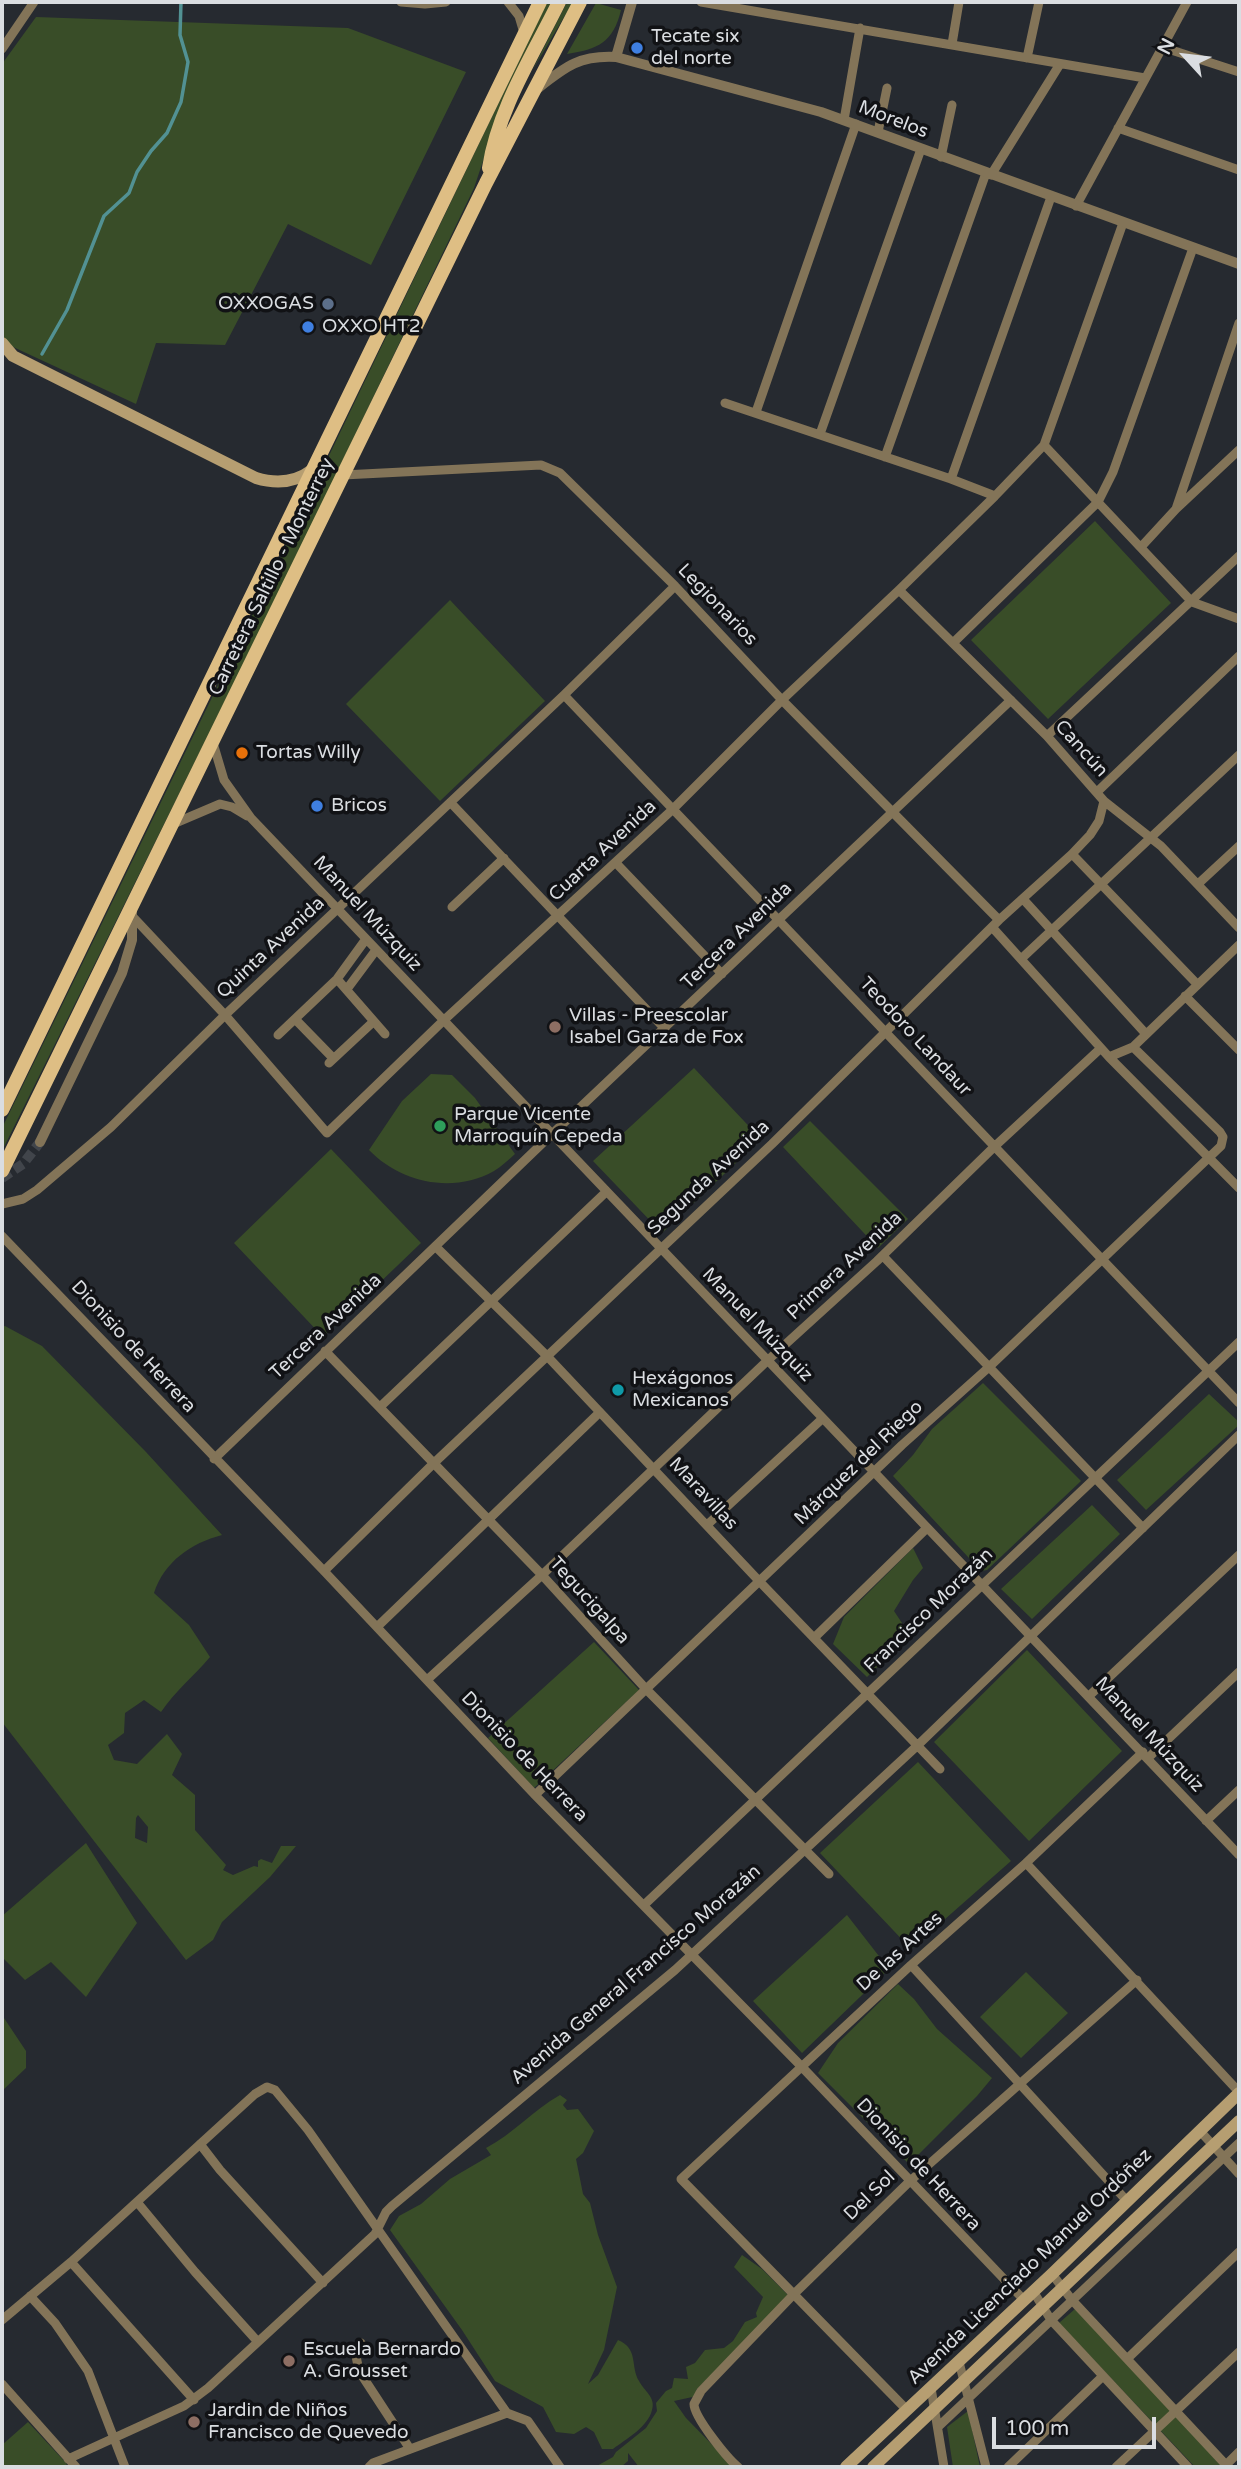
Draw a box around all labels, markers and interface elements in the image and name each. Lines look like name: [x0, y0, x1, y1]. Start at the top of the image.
north arrow: [1150, 21, 1220, 91]
place label: Tecate six del norte: [651, 26, 740, 70]
text: N: [1153, 35, 1180, 58]
marker: Tecate six del norte: [629, 40, 645, 56]
street label: Morelos: [855, 96, 931, 144]
place label: OXXOGAS: [218, 293, 314, 315]
marker: OXXOGAS: [320, 296, 336, 312]
place label: OXXO HT2: [322, 316, 421, 338]
marker: OXXO HT2: [300, 319, 316, 335]
street label: Carretera Saltillo - Monterrey: [204, 455, 340, 699]
street label: Legionarios: [672, 559, 762, 651]
street label: Cancún: [1050, 716, 1112, 782]
place label: Tortas Willy: [256, 742, 361, 764]
marker: Tortas Willy: [234, 745, 250, 761]
place label: Bricos: [331, 795, 387, 817]
street label: Cuarta Avenida: [545, 795, 661, 907]
marker: Bricos: [309, 798, 325, 814]
street label: Manuel Múzquiz: [308, 852, 426, 976]
street label: Tercera Avenida: [677, 877, 797, 995]
street label: Quinta Avenida: [212, 892, 330, 1004]
street label: Teodoro Landaur: [854, 973, 976, 1101]
place label: Villas - Preescolar Isabel Garza de Fox: [569, 1005, 744, 1049]
marker: Villas - Preescolar Isabel Garza de Fox: [547, 1019, 563, 1035]
place label: Parque Vicente Marroquín Cepeda: [454, 1104, 623, 1148]
street label: Segunda Avenida: [643, 1116, 775, 1240]
marker: Parque Vicente Marroquín Cepeda: [432, 1118, 448, 1134]
street label: Primera Avenida: [783, 1207, 907, 1325]
street label: Manuel Múzquiz: [697, 1263, 817, 1387]
street label: Tercera Avenida: [265, 1269, 387, 1385]
street label: Dionisio de Herrera: [66, 1276, 200, 1418]
place label: Hexágonos Mexicanos: [632, 1368, 733, 1412]
marker: Hexágonos Mexicanos: [610, 1382, 626, 1398]
street label: Márquez del Riego: [790, 1396, 928, 1530]
street label: Maravillas: [664, 1453, 742, 1535]
street label: Francisco Morazán: [860, 1544, 998, 1678]
street label: Tegucigalpa: [544, 1553, 634, 1649]
street label: Manuel Múzquiz: [1090, 1673, 1208, 1797]
street label: Dionisio de Herrera: [456, 1687, 592, 1827]
street label: Avenida General Francisco Morazán: [506, 1860, 766, 2090]
street label: De las Artes: [852, 1908, 948, 1996]
street label: Dionisio de Herrera: [851, 2094, 985, 2236]
street label: Avenida Licenciado Manuel Ordóñez: [903, 2144, 1157, 2390]
street label: Del Sol: [840, 2166, 900, 2226]
place label: Escuela Bernardo A. Grousset: [303, 2339, 461, 2383]
marker: Escuela Bernardo A. Grousset: [281, 2353, 297, 2369]
place label: Jardin de Niños Francisco de Quevedo: [208, 2400, 409, 2444]
scale bar: [996, 2402, 1160, 2446]
marker: Jardin de Niños Francisco de Quevedo: [186, 2414, 202, 2430]
text: 100 m: [1005, 2416, 1069, 2441]

